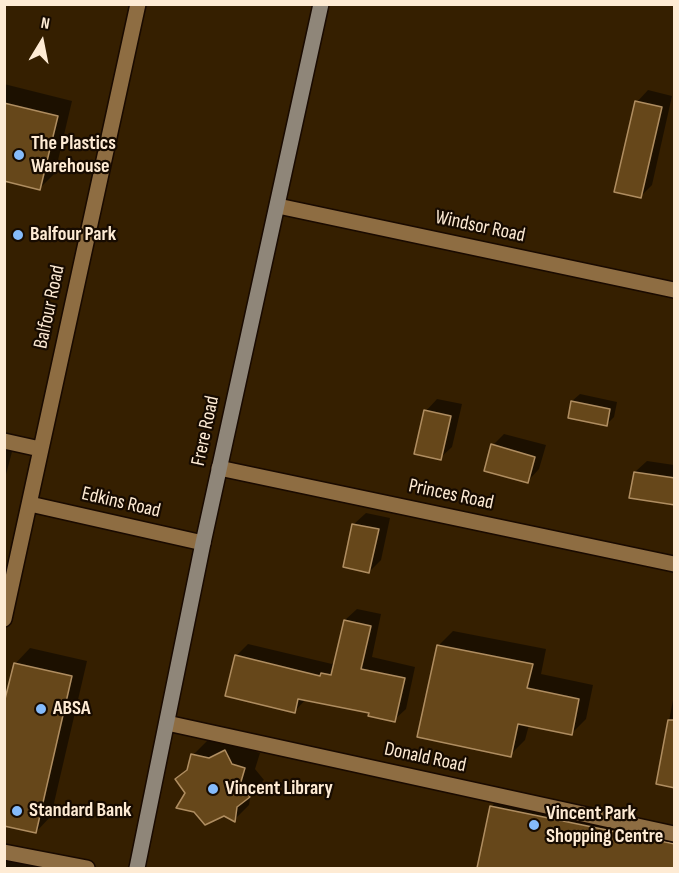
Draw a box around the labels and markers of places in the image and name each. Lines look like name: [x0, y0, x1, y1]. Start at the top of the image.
place label: The Plastics Warehouse: [31, 132, 116, 179]
marker: The Plastics Warehouse: [12, 148, 26, 162]
place label: Balfour Park: [30, 223, 116, 247]
marker: Balfour Park: [11, 228, 25, 242]
place label: ABSA: [53, 697, 91, 721]
marker: ABSA: [34, 702, 48, 716]
place label: Vincent Library: [225, 777, 333, 801]
marker: Vincent Library: [206, 782, 220, 796]
place label: Standard Bank: [29, 799, 132, 823]
place label: Vincent Park Shopping Centre: [546, 802, 663, 849]
marker: Standard Bank: [10, 804, 24, 818]
marker: Vincent Park Shopping Centre: [527, 818, 541, 832]

